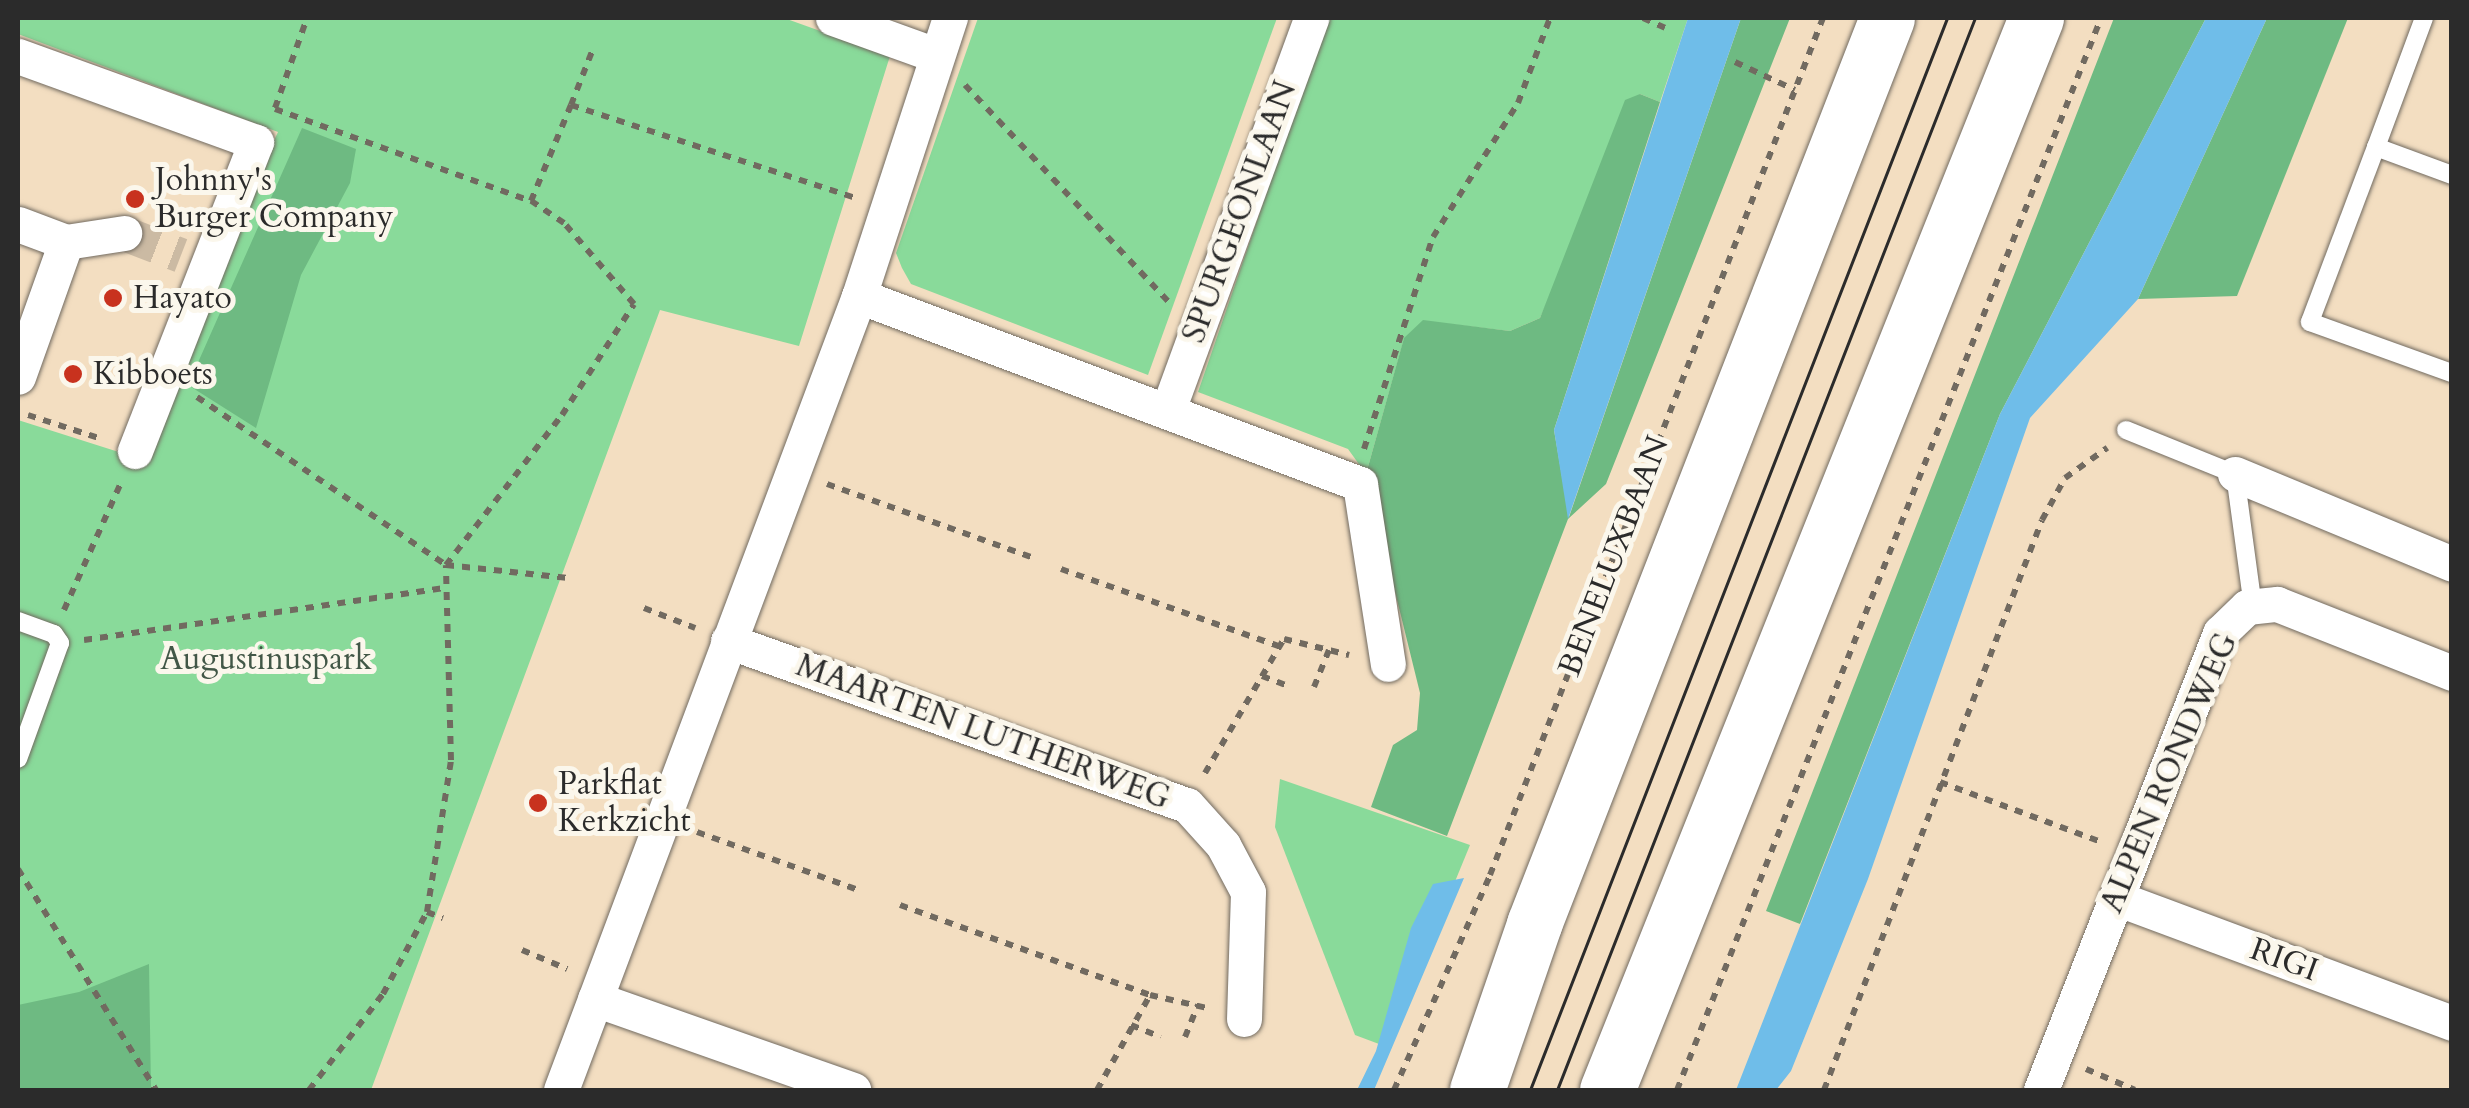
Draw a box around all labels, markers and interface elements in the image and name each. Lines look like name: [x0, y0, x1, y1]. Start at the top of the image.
street label: SPURGEONLAAN: [1175, 76, 1305, 348]
place label: Johnny's Burger Company: [155, 162, 394, 237]
marker: Johnny's Burger Company: [124, 188, 146, 210]
place label: Hayato: [133, 279, 232, 317]
marker: Hayato: [102, 287, 124, 309]
place label: Kibboets: [93, 355, 213, 393]
marker: Kibboets: [62, 363, 84, 385]
street label: BENELUXBAAN: [1551, 431, 1677, 681]
street label: ALPEN RONDWEG: [2093, 627, 2245, 919]
park label: Augustinuspark: [160, 640, 372, 678]
street label: MAARTEN LUTHERWEG: [791, 646, 1175, 818]
place label: Parkflat Kerkzicht: [558, 766, 691, 841]
marker: Parkflat Kerkzicht: [527, 792, 549, 814]
street label: RIGI: [2245, 930, 2323, 990]

